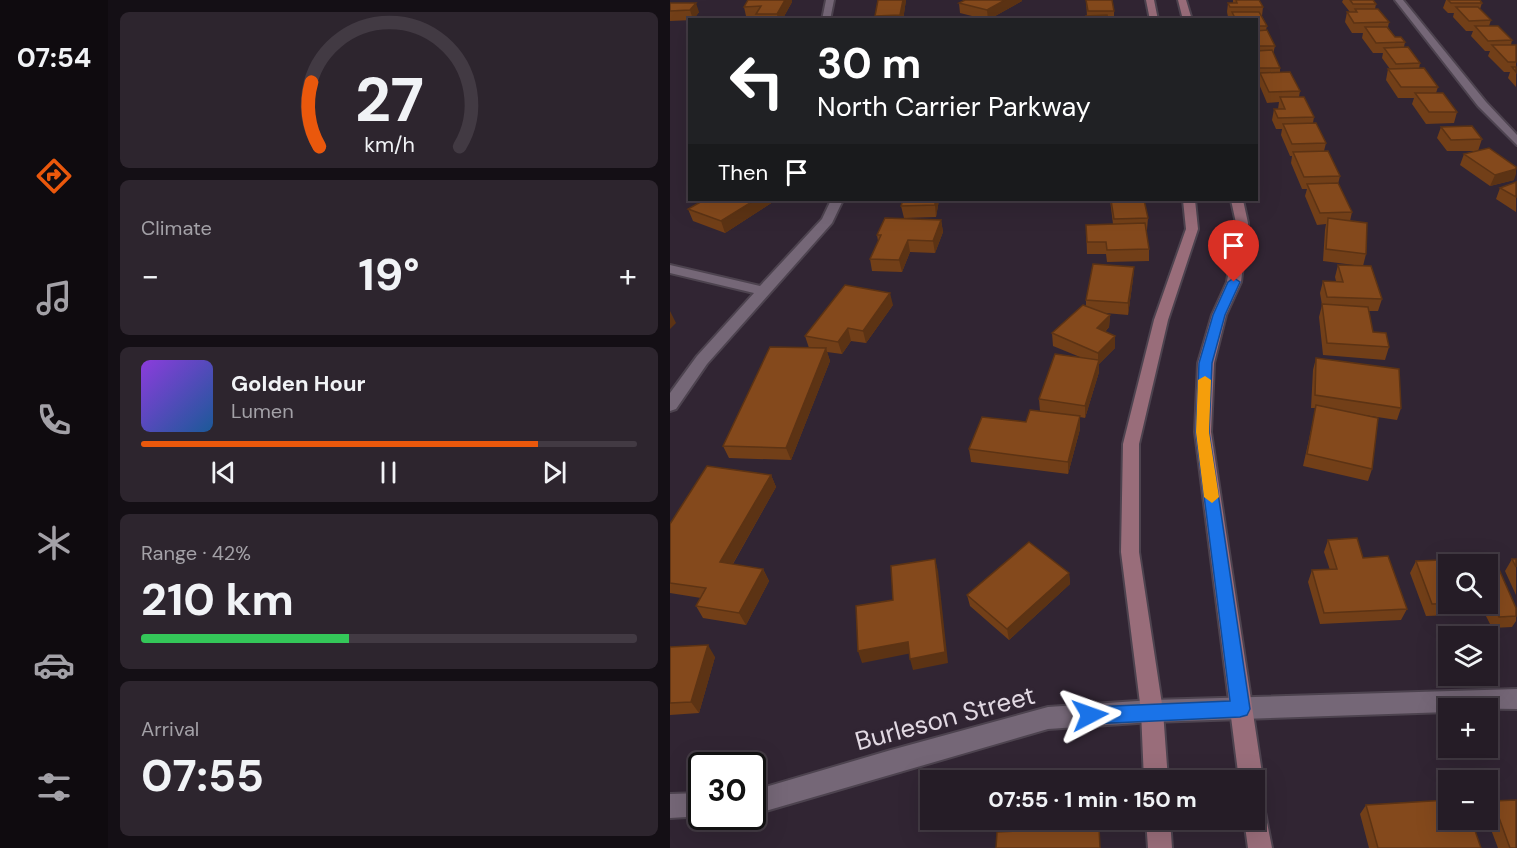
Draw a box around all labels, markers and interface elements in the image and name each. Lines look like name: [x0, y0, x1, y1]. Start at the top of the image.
text: 30 m: [817, 36, 921, 91]
text: 07:54: [17, 40, 91, 75]
icon: left: [718, 42, 796, 120]
text: 27: [354, 59, 424, 140]
text: North Carrier Parkway: [817, 89, 1091, 124]
text: km/h: [364, 131, 414, 159]
icon: directions: [33, 155, 75, 197]
icon: arrive: [780, 156, 813, 189]
text: Then: [718, 158, 768, 187]
text: Climate: [141, 215, 212, 241]
pin: [1208, 220, 1259, 282]
icon: arrive: [1217, 229, 1250, 262]
text: 19°: [358, 245, 420, 304]
text: −: [141, 254, 159, 297]
text: +: [619, 254, 637, 297]
icon: music: [33, 277, 75, 319]
text: Golden Hour: [231, 369, 366, 398]
text: Lumen: [231, 398, 294, 424]
icon: phone: [33, 399, 75, 441]
icon: previous: [207, 456, 240, 489]
icon: pause: [372, 456, 405, 489]
icon: next: [538, 456, 571, 489]
icon: climate: [33, 522, 75, 564]
text: Range · 42%: [141, 540, 251, 566]
map controls: [1438, 554, 1498, 830]
button: search: [1438, 554, 1498, 614]
text: 210 km: [141, 570, 294, 629]
button: layers: [1438, 626, 1498, 686]
icon: car: [33, 644, 75, 686]
street label: Burleson Street: [851, 678, 1039, 758]
position arrow: [1058, 683, 1122, 747]
button: +: [1438, 698, 1498, 758]
text: Arrival: [141, 716, 199, 742]
text: 07:55: [141, 746, 264, 805]
speed limit sign: 30: [688, 752, 766, 830]
icon: filters: [33, 766, 75, 808]
button: −: [1438, 770, 1498, 830]
text: 07:55 · 1 min · 150 m: [988, 785, 1197, 814]

